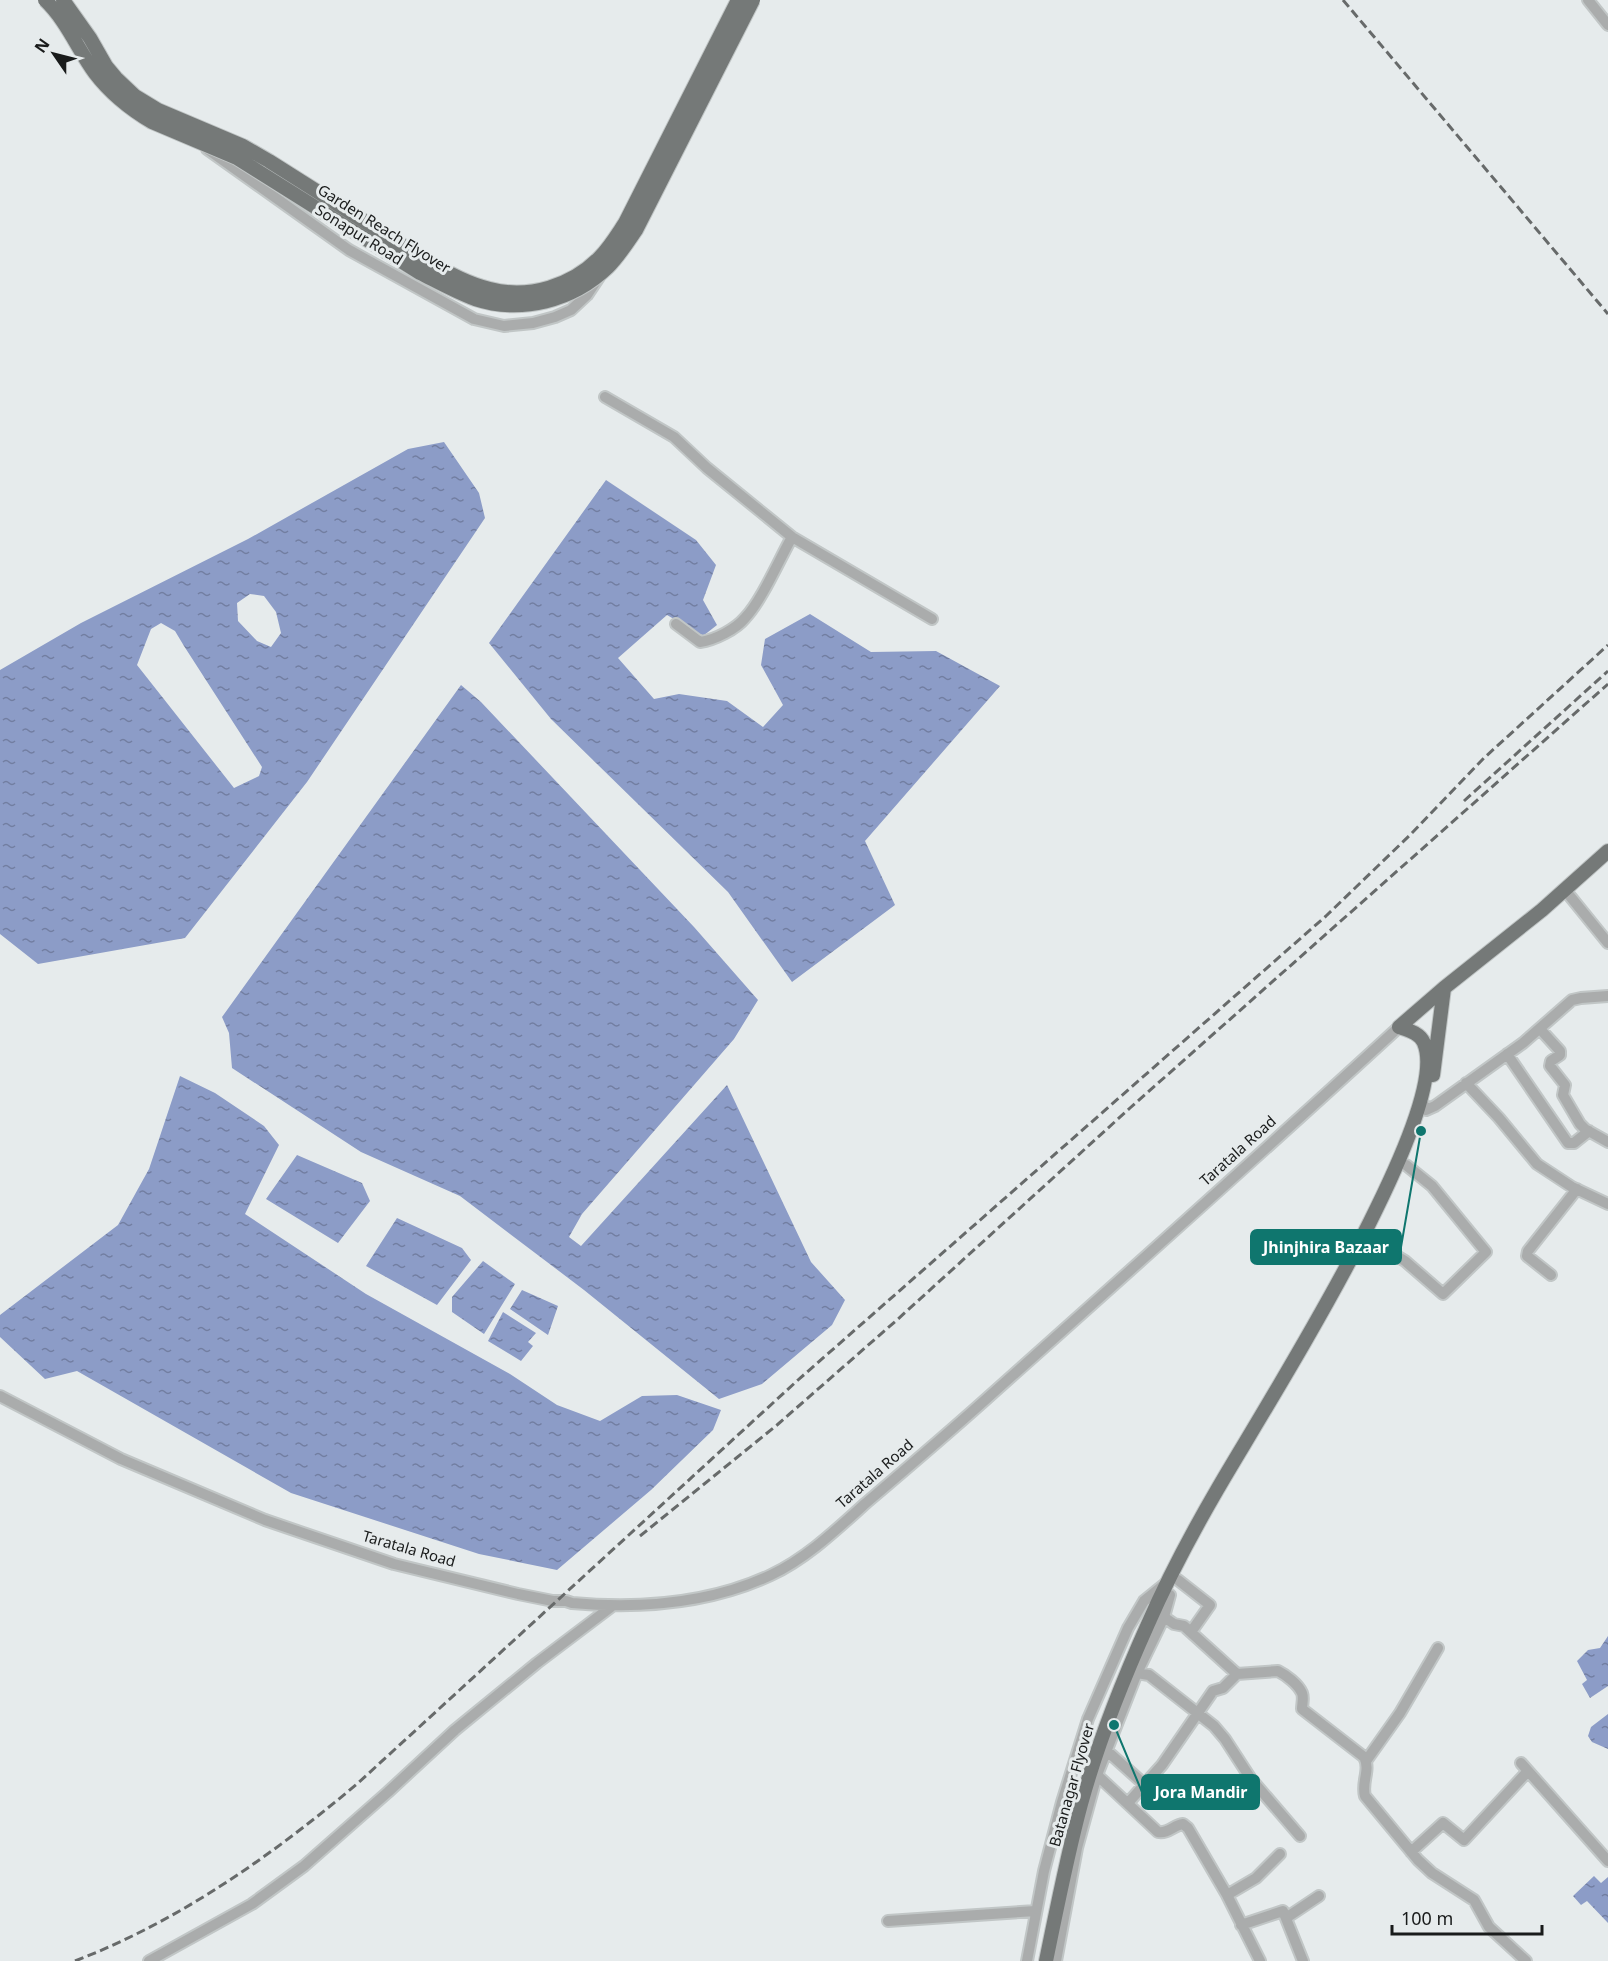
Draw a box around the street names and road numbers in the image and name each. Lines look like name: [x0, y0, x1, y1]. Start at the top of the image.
street label: Garden Reach Flyover: [314, 179, 455, 277]
street label: Sonapur Road: [312, 199, 407, 269]
street label: Taratala Road: [1195, 1111, 1280, 1190]
street label: Taratala Road: [832, 1434, 917, 1512]
street label: Taratala Road: [360, 1525, 458, 1571]
street label: Batanagar Flyover: [1044, 1721, 1098, 1849]

